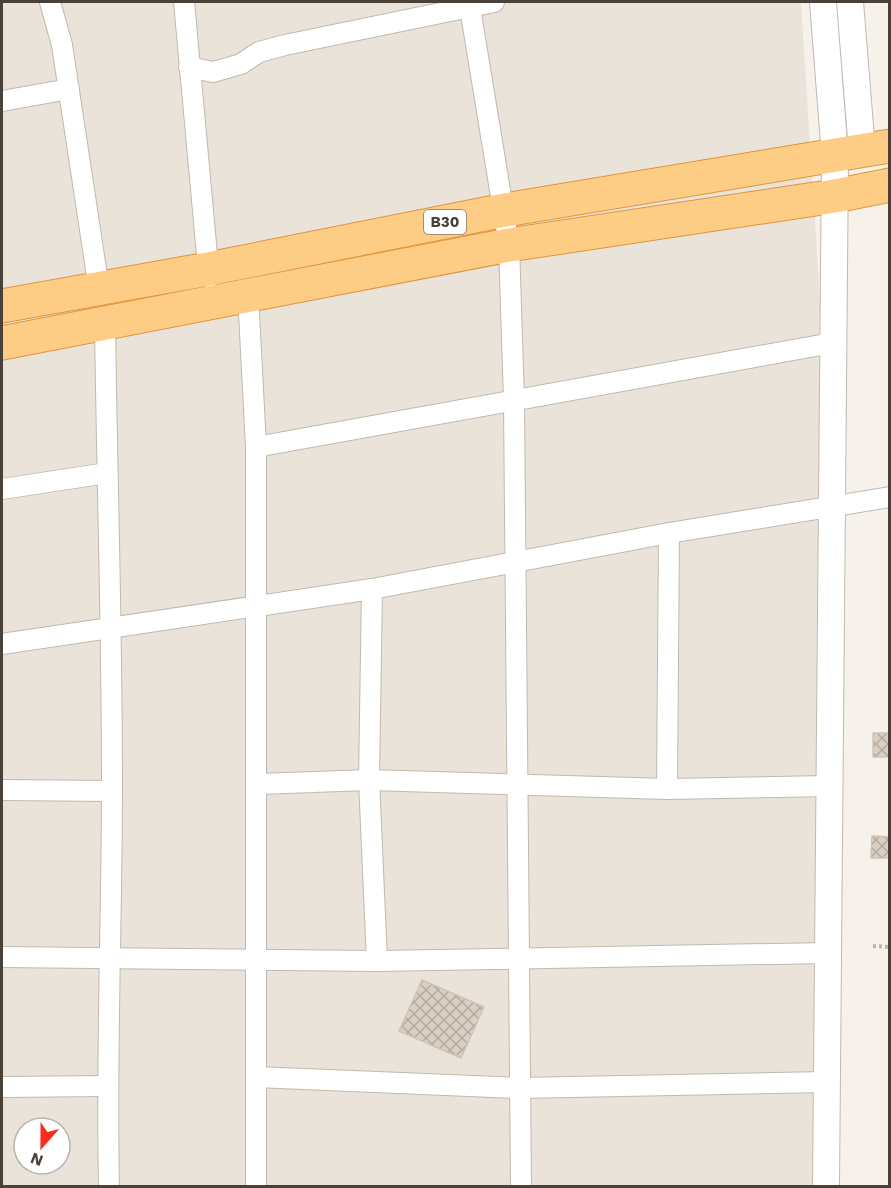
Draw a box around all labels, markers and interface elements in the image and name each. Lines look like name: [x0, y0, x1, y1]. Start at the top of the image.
road number: B30: [424, 210, 466, 234]
north arrow: [12, 1116, 72, 1176]
text: N: [28, 1149, 46, 1171]

